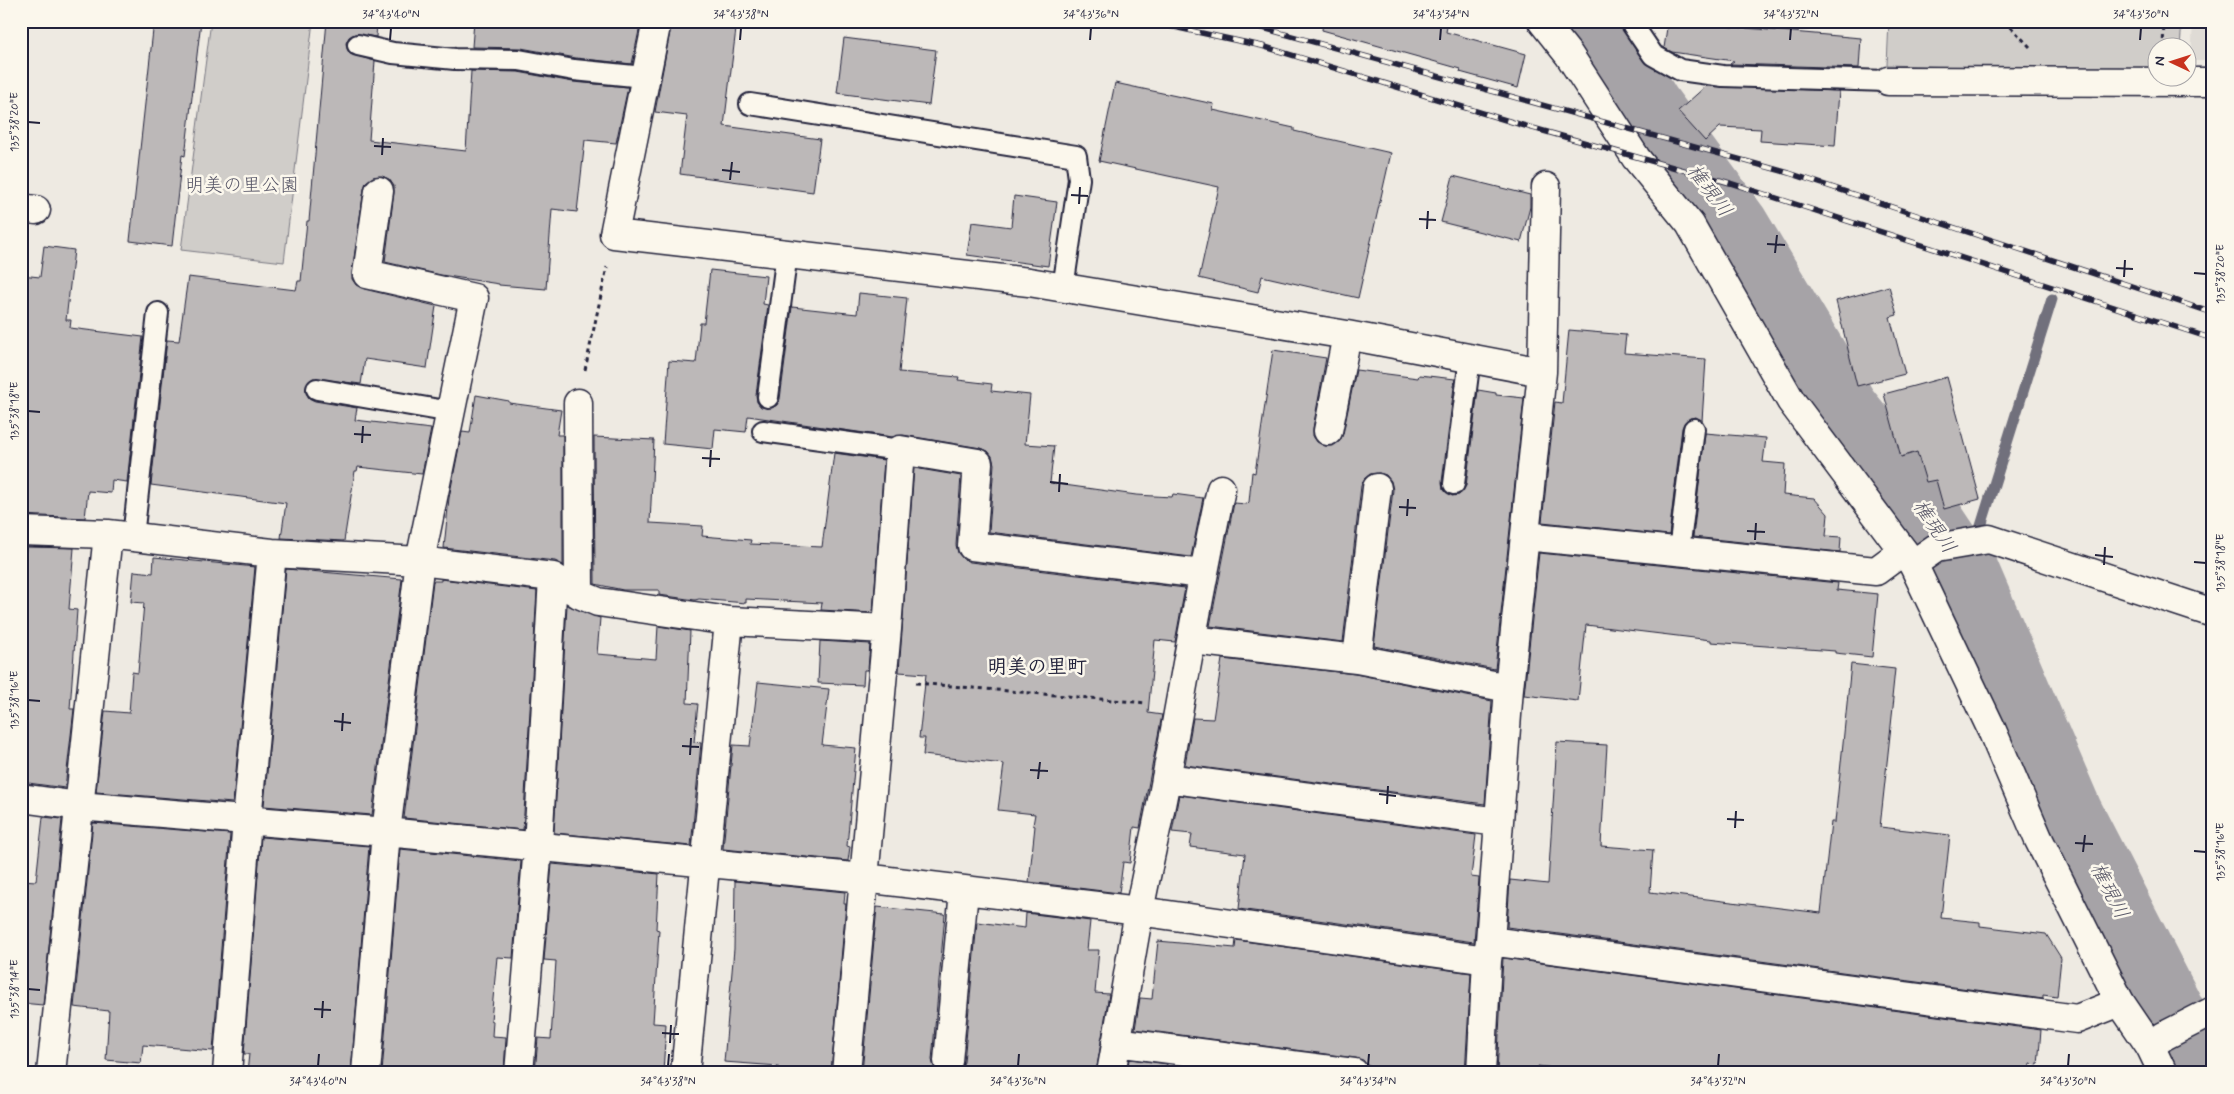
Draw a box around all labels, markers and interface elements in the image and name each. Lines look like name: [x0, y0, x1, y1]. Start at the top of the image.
text: 34°43'40"N: [362, 7, 420, 23]
text: 34°43'38"N: [713, 7, 769, 23]
text: 34°43'36"N: [1063, 7, 1119, 23]
text: 34°43'34"N: [1413, 7, 1469, 23]
text: 34°43'32"N: [1763, 7, 1819, 23]
text: 34°43'30"N: [2113, 7, 2169, 23]
north arrow: [2146, 38, 2196, 88]
text: N: [2151, 56, 2169, 66]
text: 135°38'20"E: [7, 92, 23, 152]
water label: 権現川: [1680, 159, 1738, 223]
park label: 明美の里公園: [185, 173, 299, 198]
text: 135°38'20"E: [2213, 244, 2229, 304]
text: 135°38'18"E: [7, 381, 23, 441]
water label: 権現川: [1906, 495, 1962, 559]
text: 135°38'18"E: [2213, 533, 2229, 593]
district label: 明美の里町: [987, 654, 1087, 681]
text: 135°38'16"E: [7, 670, 23, 730]
text: 135°38'16"E: [2213, 822, 2229, 882]
water label: 権現川: [2083, 858, 2135, 924]
text: 135°38'14"E: [7, 959, 23, 1019]
text: 34°43'40"N: [289, 1074, 347, 1090]
text: 34°43'38"N: [640, 1074, 696, 1090]
text: 34°43'36"N: [990, 1074, 1046, 1090]
text: 34°43'34"N: [1340, 1074, 1396, 1090]
text: 34°43'32"N: [1690, 1074, 1746, 1090]
text: 34°43'30"N: [2040, 1074, 2096, 1090]

